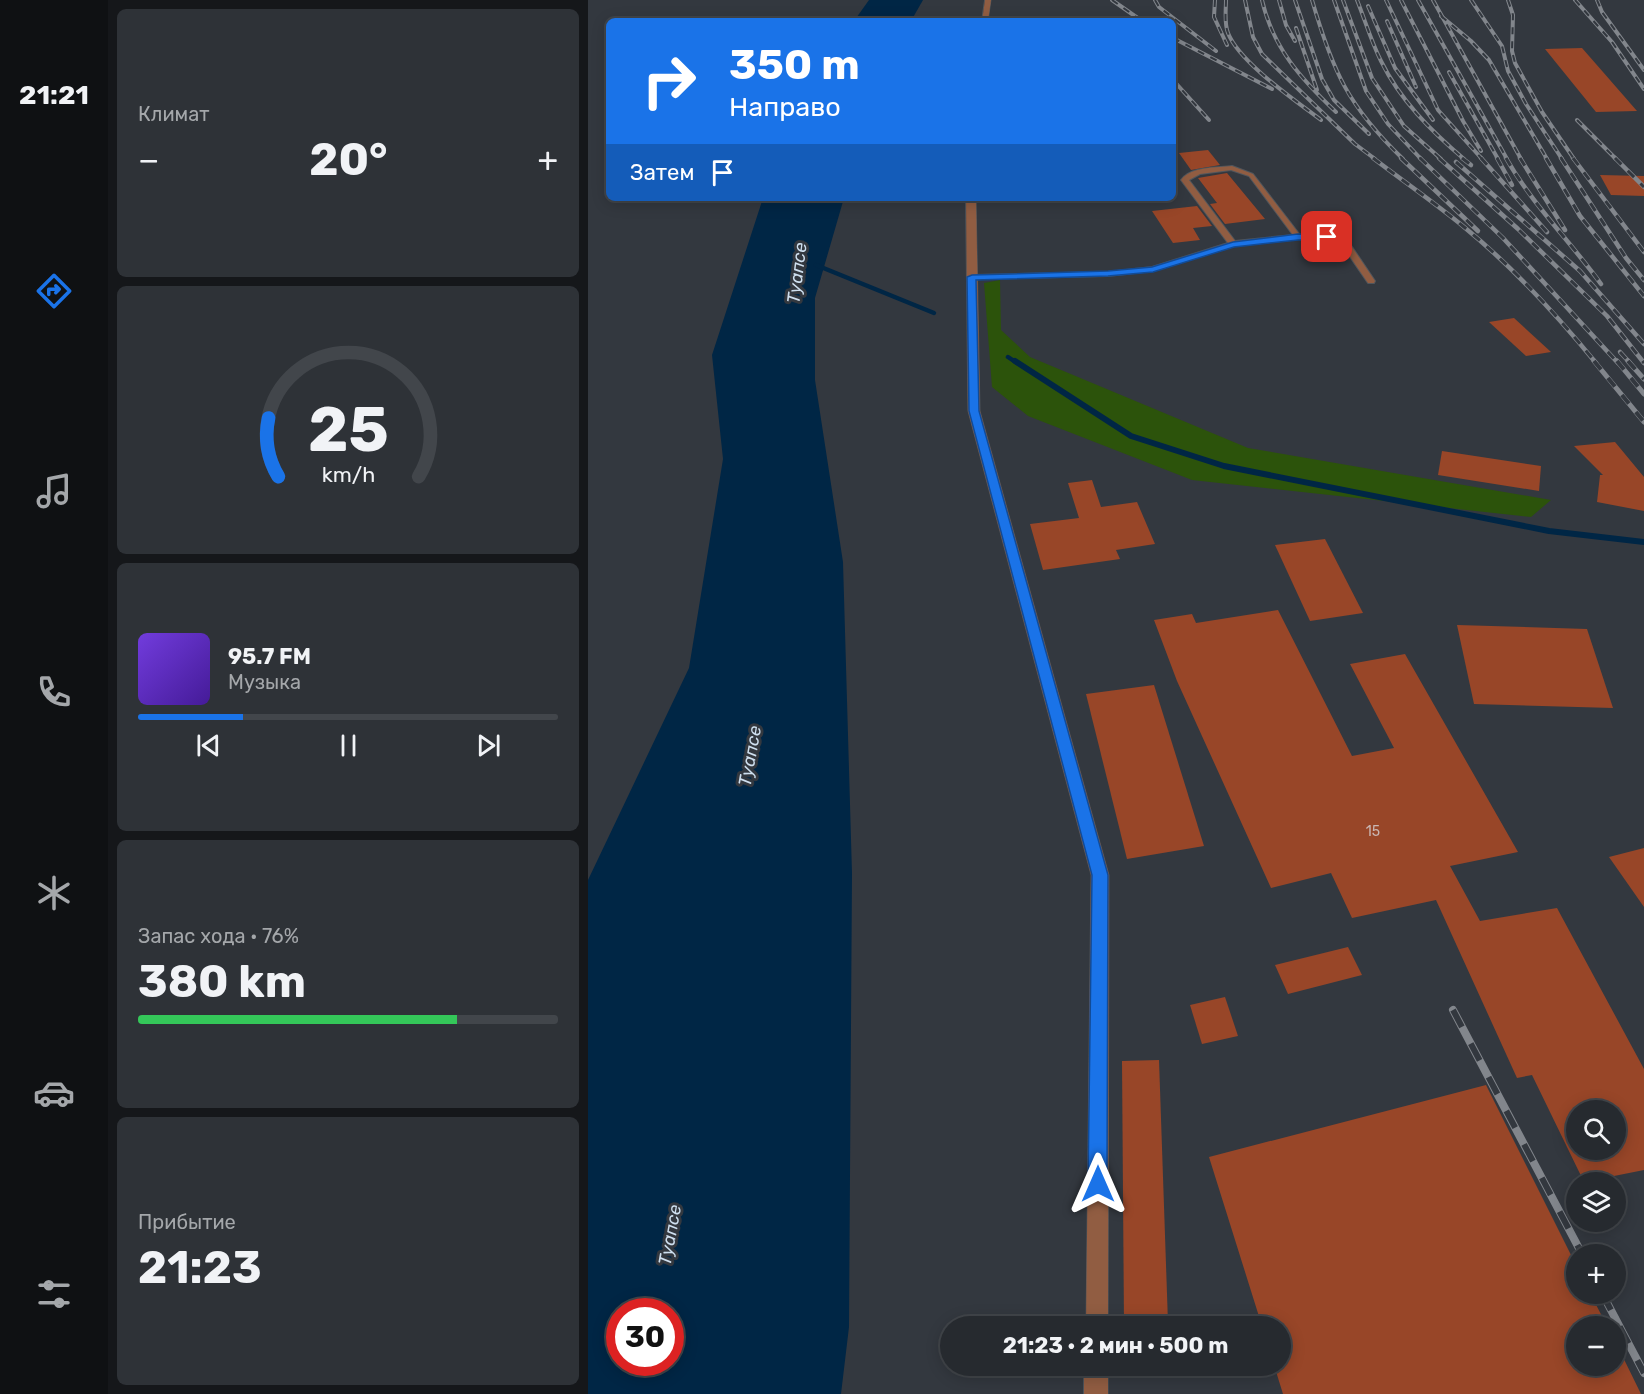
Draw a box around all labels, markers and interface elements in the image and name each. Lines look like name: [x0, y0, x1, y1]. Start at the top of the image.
text: 350 m: [729, 40, 860, 90]
icon: right: [630, 42, 708, 120]
text: 21:21: [19, 79, 89, 111]
text: Направо: [729, 91, 841, 123]
text: Климат: [138, 102, 210, 126]
text: 20°: [309, 133, 388, 186]
text: −: [138, 140, 159, 179]
text: +: [537, 140, 558, 179]
icon: arrive: [706, 156, 739, 189]
text: Затем: [630, 159, 694, 186]
pin: [1301, 211, 1352, 262]
icon: arrive: [1310, 220, 1343, 253]
water label: Туапсе: [782, 241, 812, 305]
icon: directions: [33, 270, 75, 312]
text: 25: [308, 393, 388, 467]
text: km/h: [321, 462, 375, 487]
icon: music: [33, 470, 75, 512]
text: 95.7 FM: [228, 643, 311, 670]
text: Музыка: [228, 670, 301, 694]
icon: phone: [33, 671, 75, 713]
water label: Туапсе: [734, 724, 766, 788]
icon: previous: [192, 729, 225, 762]
icon: pause: [332, 729, 365, 762]
icon: next: [472, 729, 505, 762]
house number: 15: [1366, 823, 1380, 840]
icon: climate: [33, 872, 75, 914]
text: Запас хода · 76%: [138, 924, 299, 948]
text: 380 km: [138, 955, 306, 1008]
icon: car: [33, 1072, 75, 1114]
map controls: [1566, 1100, 1626, 1376]
button: search: [1566, 1100, 1626, 1160]
position arrow: [1066, 1152, 1130, 1216]
button: layers: [1566, 1172, 1626, 1232]
water label: Туапсе: [654, 1203, 686, 1267]
text: Прибытие: [138, 1210, 236, 1234]
text: 21:23: [138, 1241, 262, 1294]
button: +: [1566, 1244, 1626, 1304]
icon: filters: [33, 1273, 75, 1315]
speed limit sign: 30: [606, 1298, 684, 1376]
button: −: [1566, 1316, 1626, 1376]
text: 21:23 · 2 мин · 500 m: [1003, 1332, 1228, 1359]

